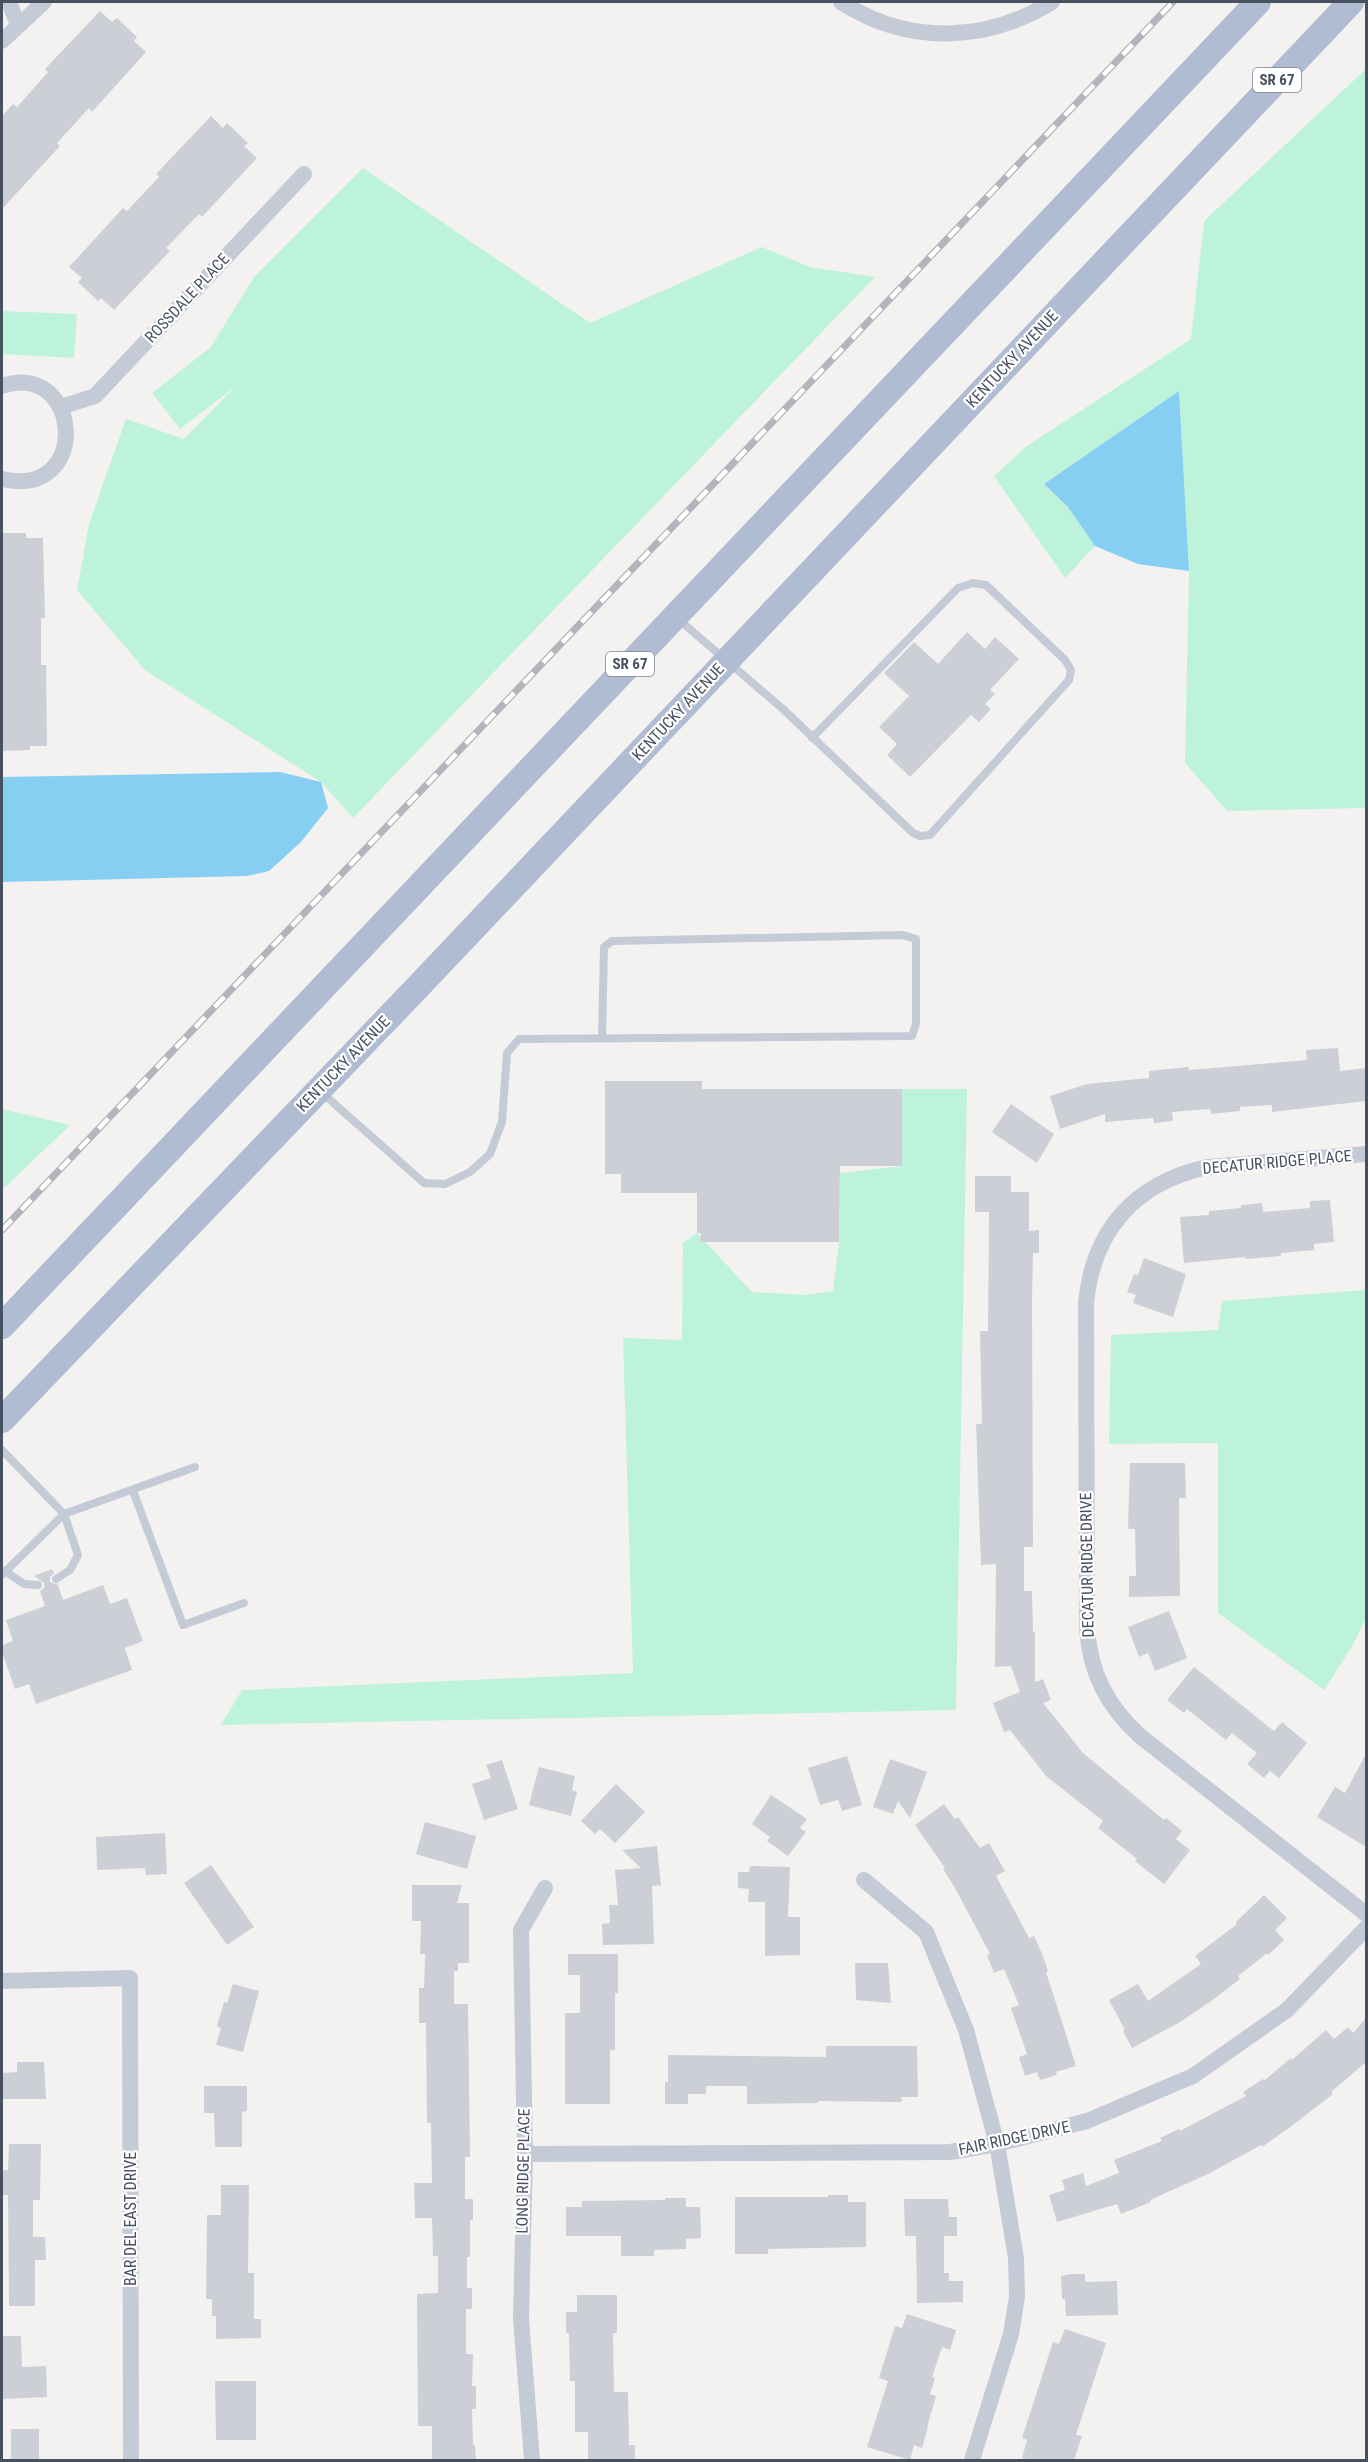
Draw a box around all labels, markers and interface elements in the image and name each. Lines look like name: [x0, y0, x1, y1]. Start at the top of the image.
road number: SR 67: [1253, 68, 1301, 92]
street label: ROSSDALE PLACE: [141, 249, 233, 347]
street label: KENTUCKY AVENUE: [962, 306, 1062, 412]
road number: SR 67: [606, 652, 654, 676]
street label: KENTUCKY AVENUE: [628, 659, 728, 765]
street label: KENTUCKY AVENUE: [292, 1012, 394, 1116]
street label: DECATUR RIDGE PLACE: [1202, 1146, 1352, 1178]
street label: DECATUR RIDGE DRIVE: [1076, 1492, 1098, 1638]
street label: LONG RIDGE PLACE: [512, 2108, 534, 2234]
street label: FAIR RIDGE DRIVE: [957, 2117, 1071, 2159]
street label: BAR DEL EAST DRIVE: [121, 2152, 140, 2286]

